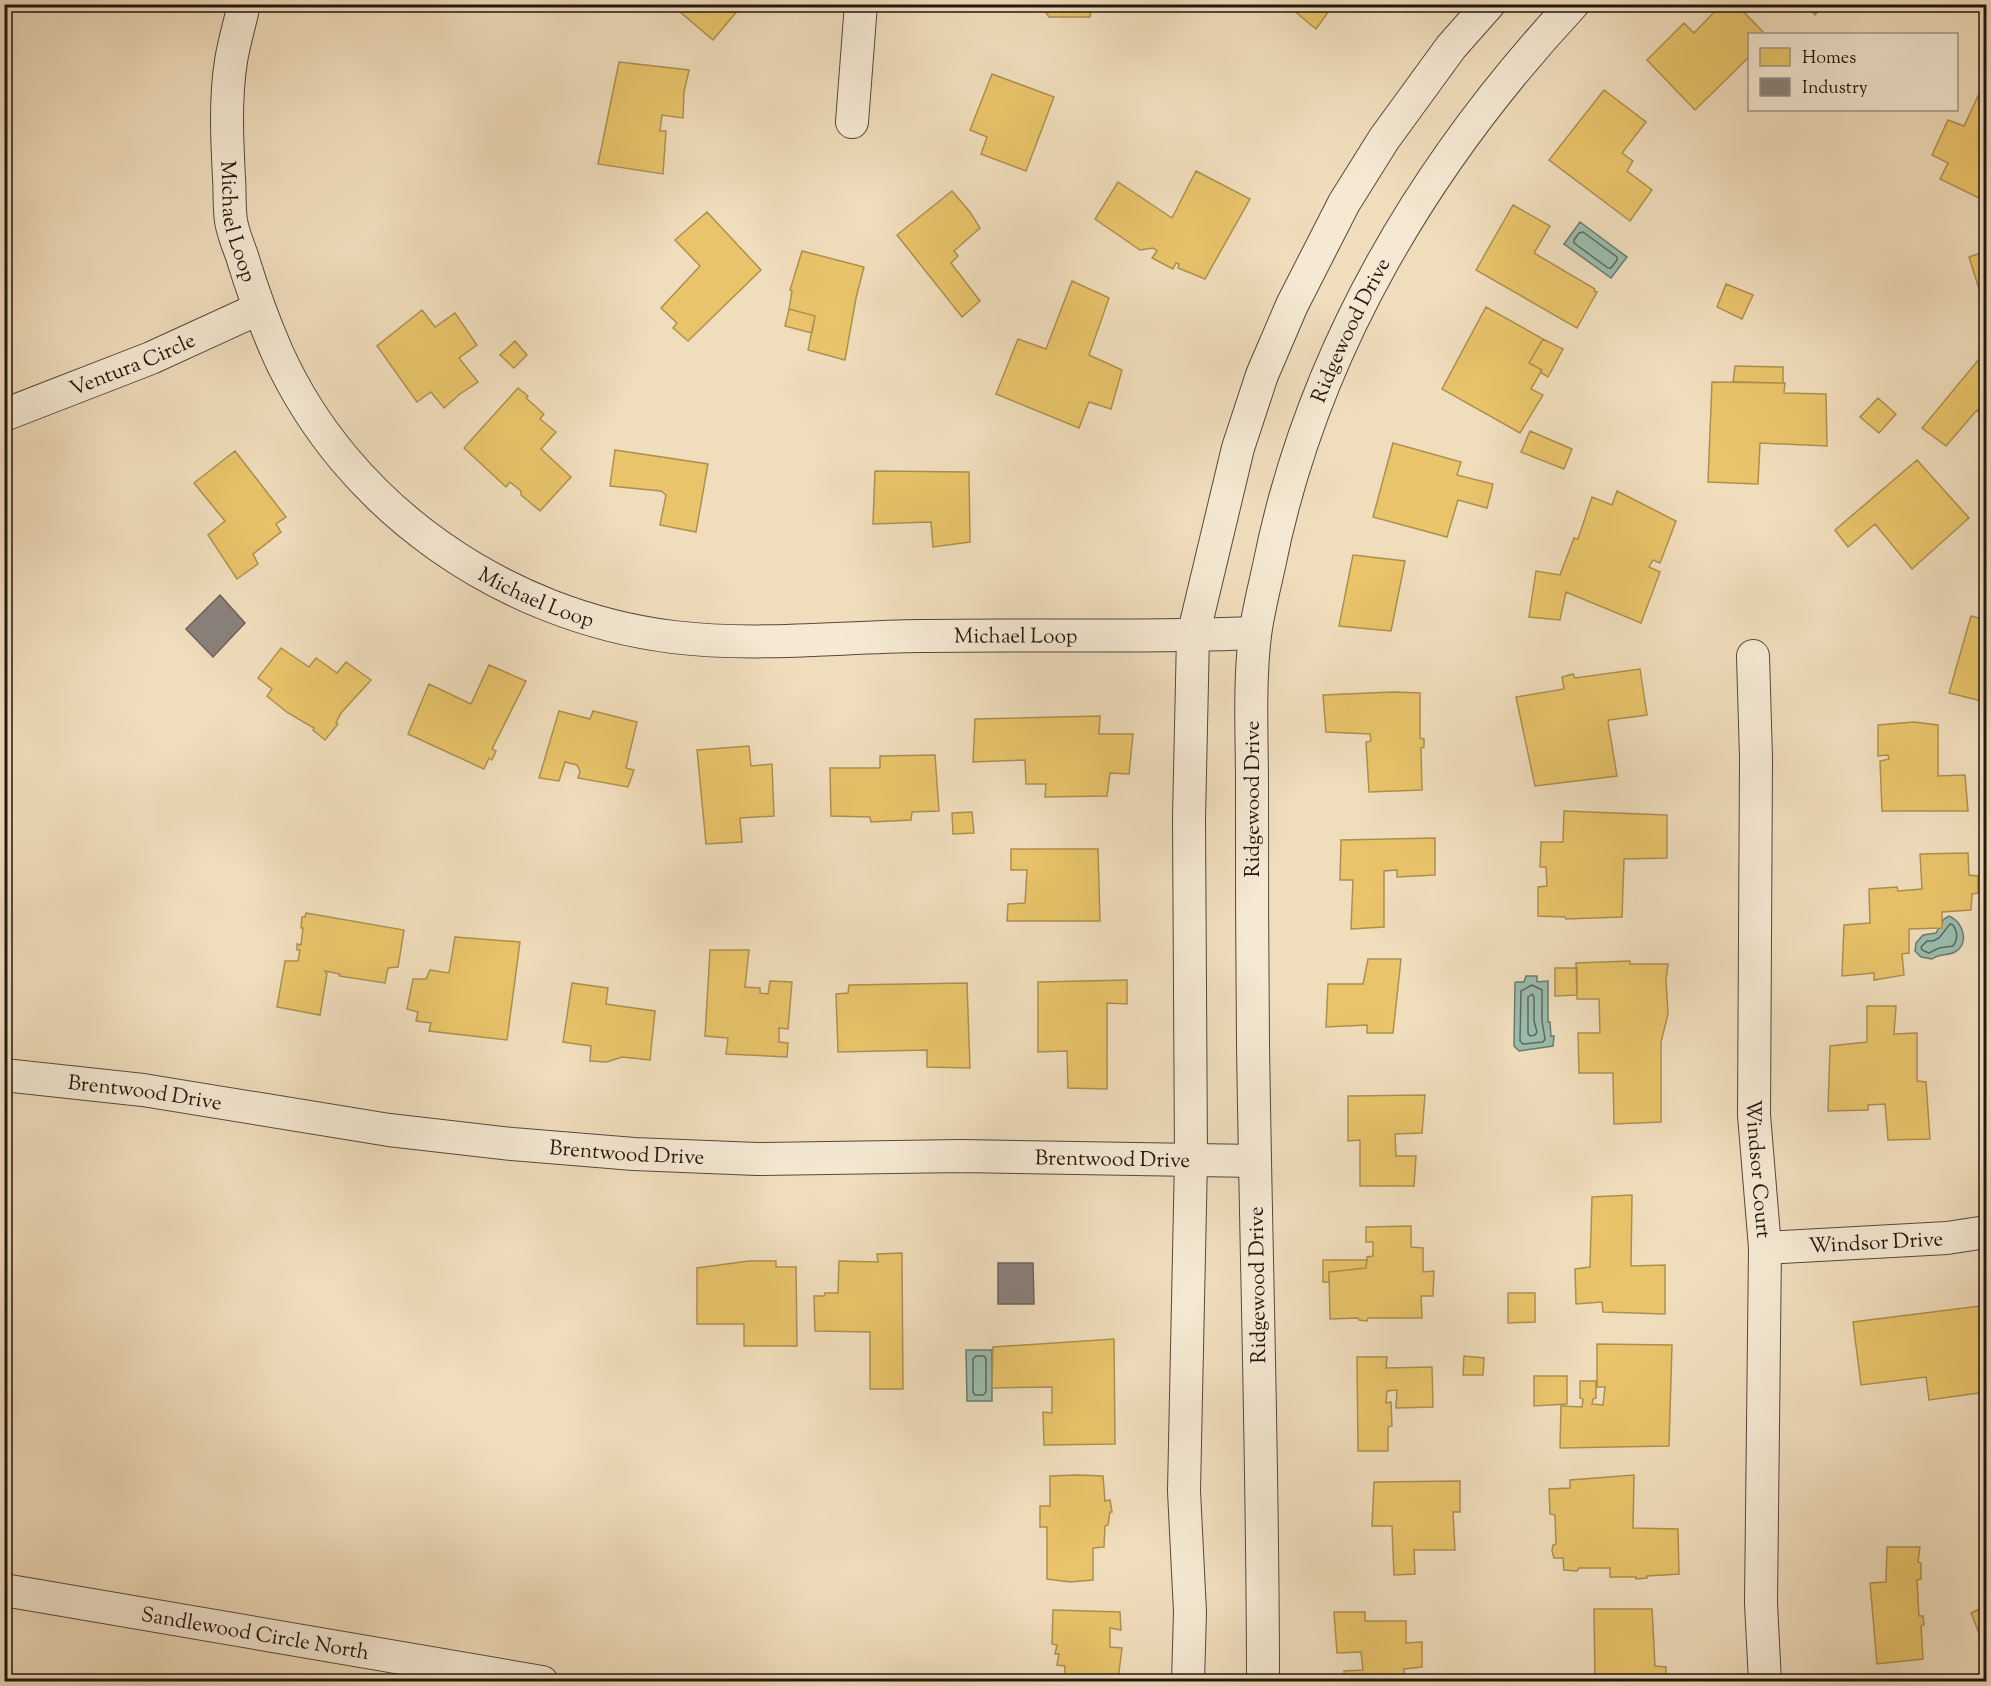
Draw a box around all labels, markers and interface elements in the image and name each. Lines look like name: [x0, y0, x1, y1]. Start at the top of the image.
legend: [1748, 33, 1958, 111]
text: Homes: [1802, 46, 1856, 72]
text: Industry: [1802, 76, 1868, 102]
street label: Michael Loop: [211, 160, 262, 286]
street label: Ridgewood Drive: [1305, 253, 1399, 408]
street label: Ventura Circle: [66, 327, 201, 405]
street label: Michael Loop: [472, 561, 597, 637]
street label: Michael Loop: [954, 622, 1078, 653]
street label: Ridgewood Drive: [1239, 720, 1269, 878]
street label: Brentwood Drive: [66, 1069, 224, 1120]
street label: Windsor Court: [1737, 1099, 1777, 1240]
street label: Brentwood Drive: [548, 1134, 705, 1174]
street label: Brentwood Drive: [1035, 1144, 1190, 1177]
street label: Ridgewood Drive: [1243, 1206, 1275, 1364]
street label: Windsor Drive: [1808, 1225, 1944, 1263]
street label: Sandlewood Circle North: [139, 1601, 371, 1669]

